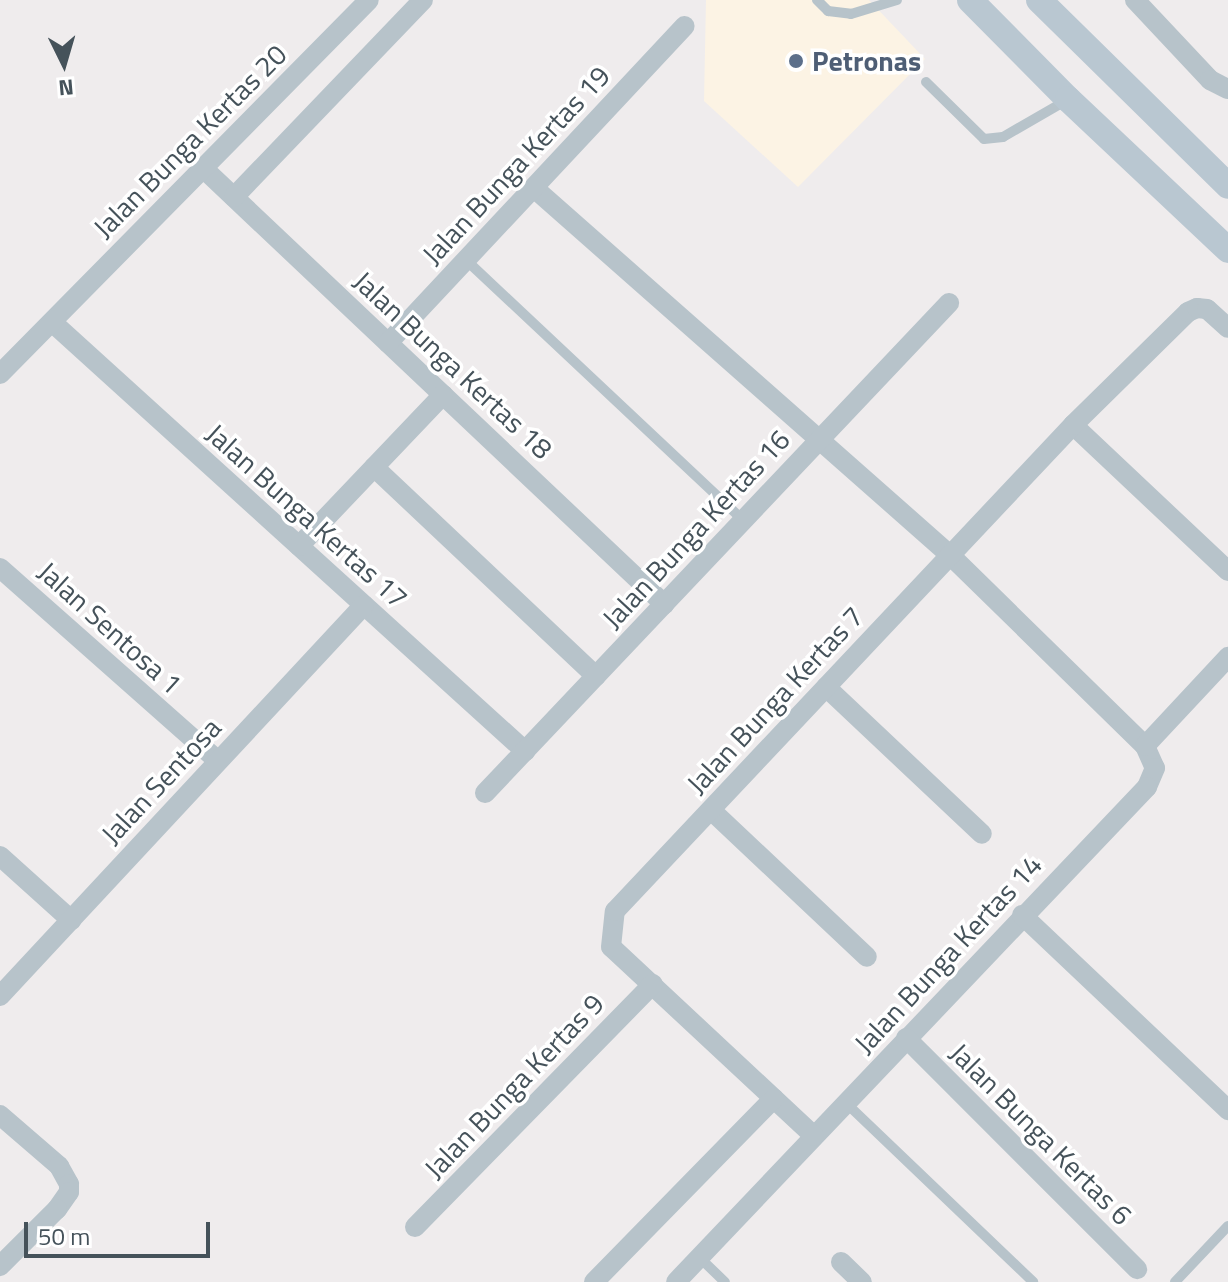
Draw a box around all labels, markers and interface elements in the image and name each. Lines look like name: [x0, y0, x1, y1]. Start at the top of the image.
north arrow: [24, 24, 104, 104]
street label: Jalan Bunga Kertas 20: [86, 37, 294, 245]
place label: Petronas: [812, 44, 921, 78]
marker: Petronas: [787, 52, 805, 70]
street label: Jalan Bunga Kertas 19: [415, 59, 617, 271]
text: N: [57, 70, 75, 106]
street label: Jalan Bunga Kertas 18: [347, 264, 559, 466]
street label: Jalan Bunga Kertas 17: [199, 417, 415, 615]
street label: Jalan Bunga Kertas 16: [595, 423, 797, 635]
street label: Jalan Sentosa 1: [31, 555, 189, 701]
street label: Jalan Bunga Kertas 7: [680, 599, 870, 801]
street label: Jalan Sentosa: [94, 711, 228, 851]
street label: Jalan Bunga Kertas 14: [847, 848, 1049, 1060]
street label: Jalan Bunga Kertas 9: [417, 987, 611, 1185]
street label: Jalan Bunga Kertas 6: [943, 1036, 1139, 1232]
scale bar: [28, 1206, 214, 1256]
text: 50 m: [38, 1218, 90, 1254]

